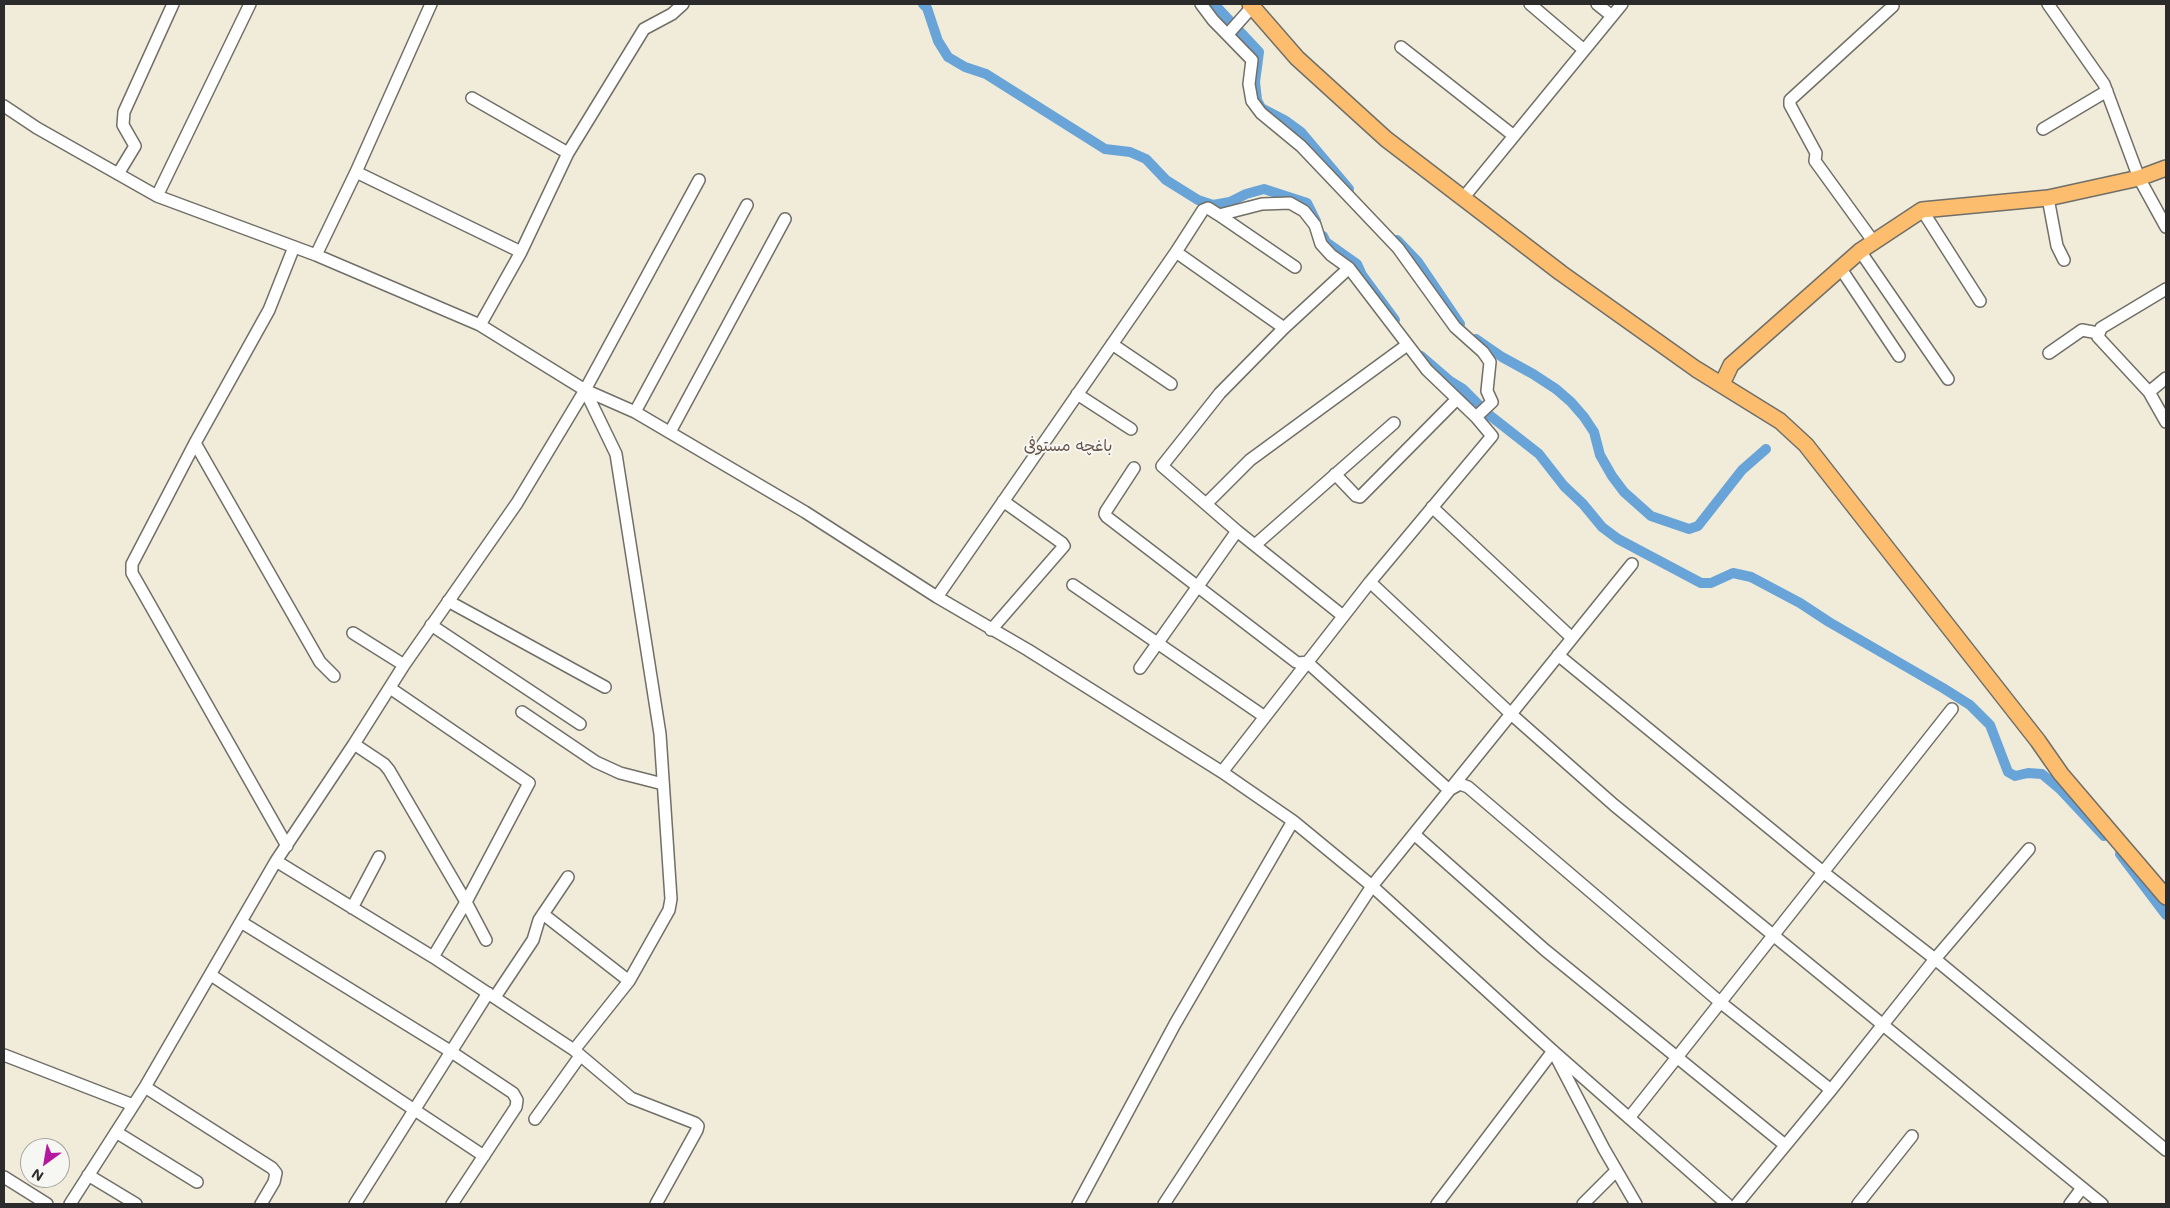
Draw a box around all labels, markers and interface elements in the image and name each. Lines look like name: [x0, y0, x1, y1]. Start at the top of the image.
district label: باغچه مستوفی: [1024, 436, 1112, 456]
north arrow: [20, 1138, 70, 1188]
text: N: [28, 1164, 47, 1186]

